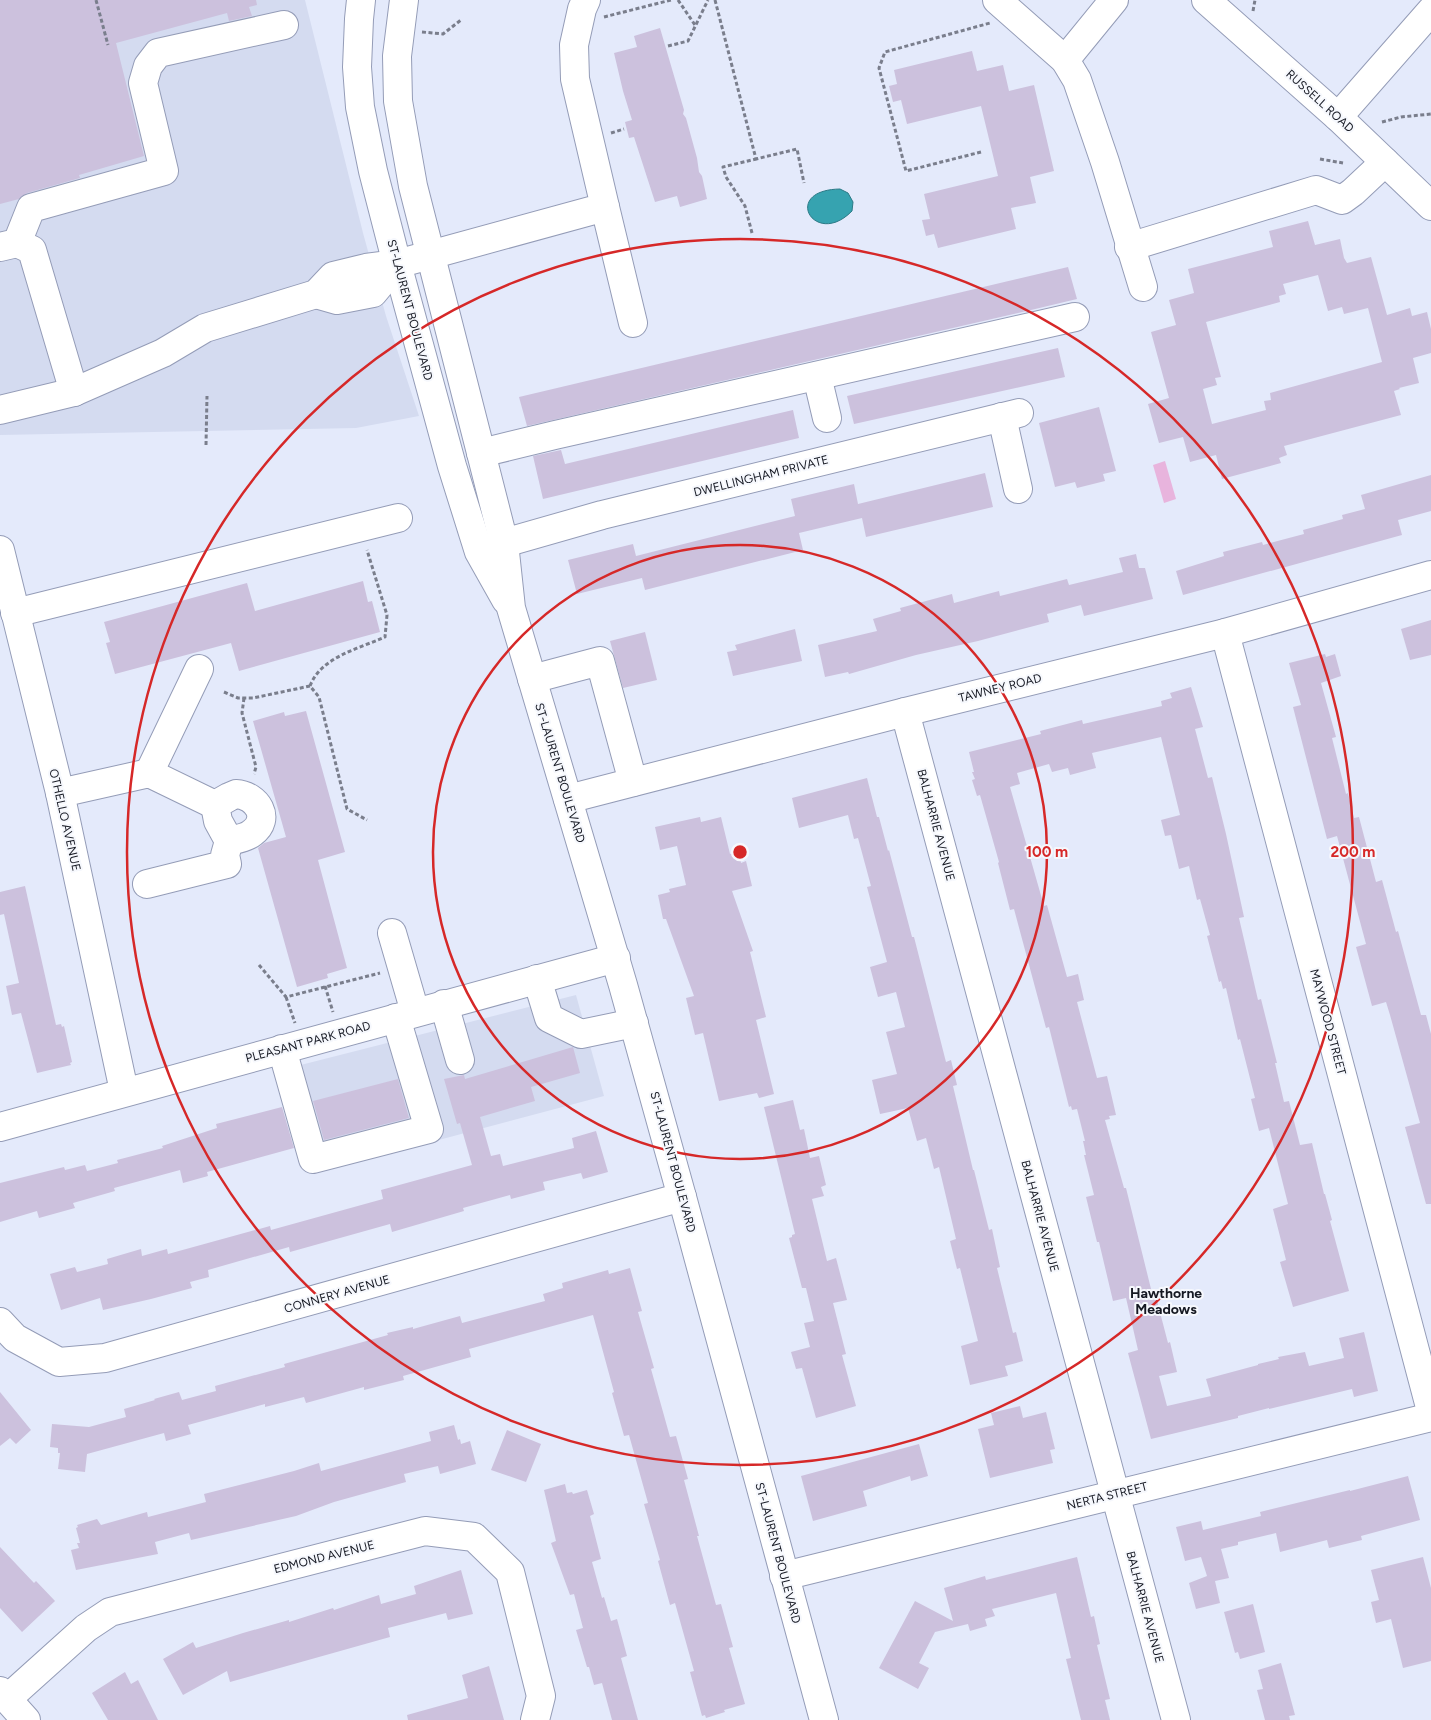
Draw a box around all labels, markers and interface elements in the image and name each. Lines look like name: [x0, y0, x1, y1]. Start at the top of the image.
street label: RUSSELL ROAD: [1283, 67, 1357, 135]
street label: ST-LAURENT BOULEVARD: [384, 238, 436, 382]
street label: DWELLINGHAM PRIVATE: [692, 452, 830, 500]
street label: TAWNEY ROAD: [957, 671, 1043, 705]
street label: ST-LAURENT BOULEVARD: [532, 701, 588, 845]
street label: OTHELLO AVENUE: [46, 768, 84, 872]
street label: BALHARRIE AVENUE: [914, 768, 958, 882]
centre of rings: [731, 843, 749, 861]
text: 100 m: [1026, 843, 1068, 861]
text: 200 m: [1331, 843, 1375, 861]
street label: MAYWOOD STREET: [1307, 967, 1349, 1077]
street label: PLEASANT PARK ROAD: [244, 1019, 372, 1065]
street label: ST-LAURENT BOULEVARD: [647, 1090, 699, 1234]
street label: BALHARRIE AVENUE: [1018, 1159, 1062, 1273]
street label: CONNERY AVENUE: [283, 1272, 391, 1316]
district label: Hawthorne Meadows: [1130, 1285, 1202, 1318]
street label: NERTA STREET: [1065, 1479, 1149, 1513]
street label: ST-LAURENT BOULEVARD: [752, 1481, 804, 1625]
street label: EDMOND AVENUE: [272, 1538, 376, 1576]
street label: BALHARRIE AVENUE: [1123, 1550, 1167, 1664]

